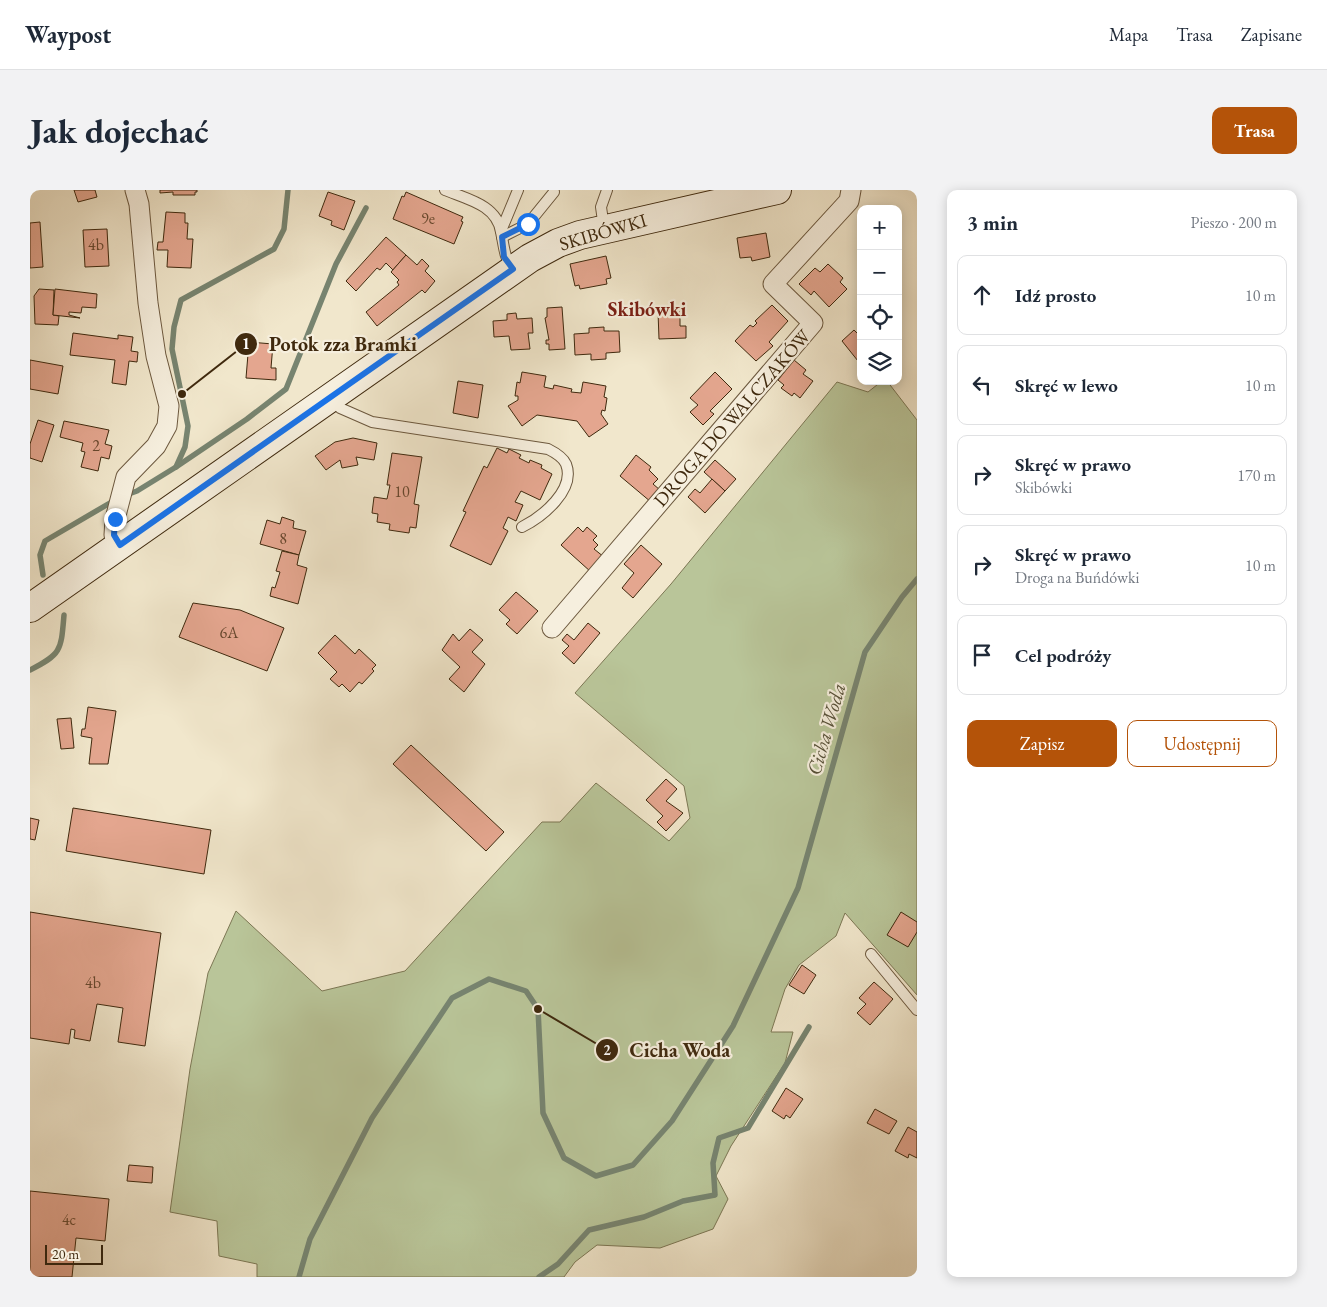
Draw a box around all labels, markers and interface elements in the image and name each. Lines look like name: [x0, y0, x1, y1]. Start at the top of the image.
text: Waypost: [25, 19, 111, 50]
text: Mapa: [1109, 23, 1148, 46]
text: Trasa: [1176, 23, 1213, 46]
text: Zapisane: [1241, 23, 1302, 46]
button: Trasa: [1212, 107, 1297, 154]
text: Jak dojechać: [30, 108, 209, 153]
map controls: [857, 205, 902, 385]
button: +: [857, 205, 902, 250]
street label: SKIBÓWKI: [556, 207, 650, 256]
house number: 9e: [421, 208, 435, 229]
text: 3 min: [967, 209, 1018, 236]
text: Pieszo · 200 m: [1191, 212, 1277, 233]
route start: [517, 213, 540, 236]
house number: 4b: [88, 234, 104, 255]
button: −: [857, 250, 902, 295]
icon: ahead: [968, 281, 996, 309]
text: Idź prosto: [1015, 283, 1096, 308]
text: 10 m: [1245, 285, 1276, 306]
button: locate: [857, 295, 902, 340]
district label: Skibówki: [608, 296, 687, 322]
street label: DROGA DO WALCZAKÓW: [648, 324, 816, 512]
callout: Potok zza Bramki: [234, 326, 427, 361]
text: Potok zza Bramki: [269, 331, 417, 357]
text: 1: [242, 334, 250, 353]
button: layers: [857, 340, 902, 385]
icon: left: [968, 371, 996, 399]
text: Skręć w lewo: [1015, 373, 1118, 398]
text: 10 m: [1245, 375, 1276, 396]
house number: 2: [92, 435, 100, 456]
text: Skręć w prawo: [1015, 452, 1131, 477]
icon: right: [968, 461, 996, 489]
text: 170 m: [1237, 465, 1276, 486]
text: Skibówki: [1015, 477, 1072, 498]
house number: 10: [394, 481, 410, 502]
route end: [104, 508, 127, 531]
house number: 8: [279, 528, 287, 549]
text: Skręć w prawo: [1015, 542, 1131, 567]
icon: right: [968, 551, 996, 579]
text: 10 m: [1245, 555, 1276, 576]
text: Droga na Buńdówki: [1015, 567, 1139, 588]
house number: 6A: [220, 622, 239, 643]
icon: arrive: [968, 641, 996, 669]
text: Cel podróży: [1015, 643, 1111, 668]
water label: Cicha Woda: [800, 680, 852, 778]
button: Zapisz: [967, 720, 1117, 767]
button: Udostępnij: [1127, 720, 1277, 767]
house number: 4b: [85, 972, 101, 993]
callout: Cicha Woda: [595, 1033, 740, 1068]
text: Cicha Woda: [630, 1037, 731, 1063]
text: 2: [603, 1040, 611, 1059]
house number: 4c: [62, 1209, 76, 1230]
scale bar: [45, 1242, 102, 1265]
text: 20 m: [52, 1245, 79, 1263]

